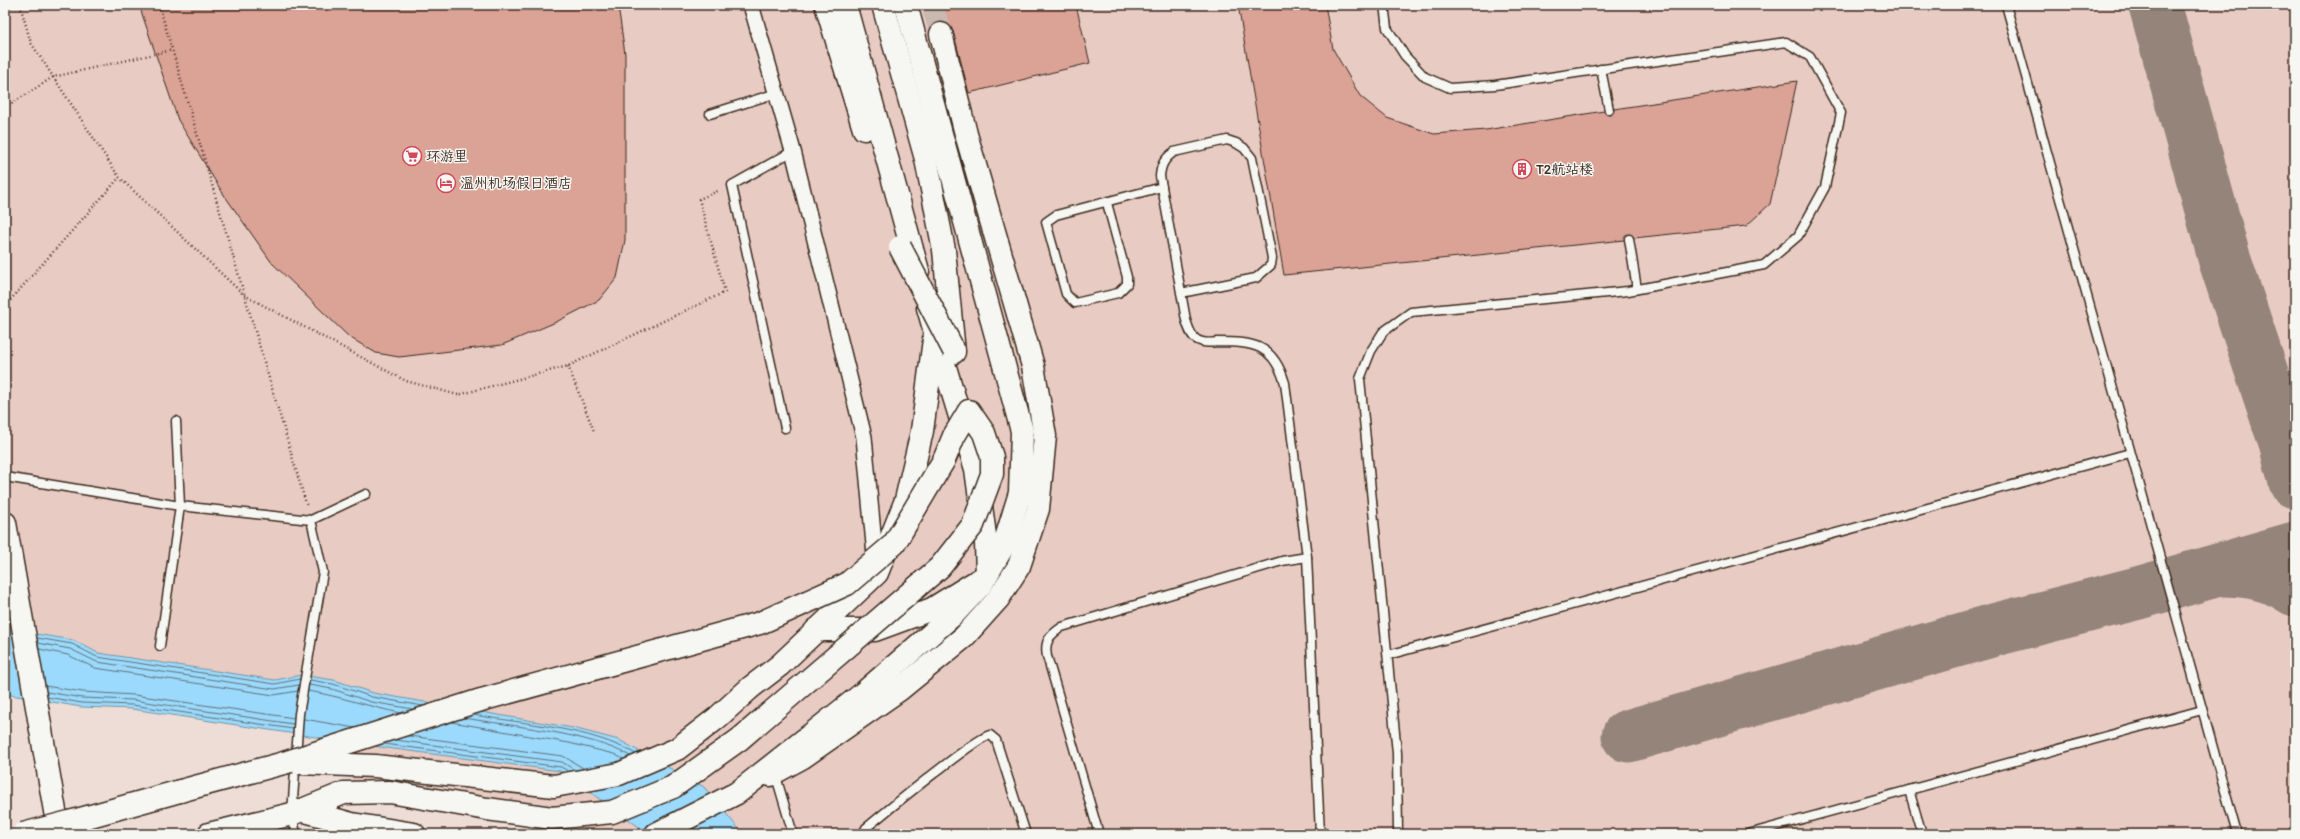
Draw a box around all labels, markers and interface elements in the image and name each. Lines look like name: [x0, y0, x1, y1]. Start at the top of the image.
supermarket icon: 环游里: [401, 145, 423, 167]
place label: 环游里: [426, 148, 468, 165]
building icon: T2航站楼: [1511, 158, 1533, 180]
place label: T2航站楼: [1536, 161, 1593, 178]
hotel icon: 温州机场假日酒店: [435, 172, 457, 194]
place label: 温州机场假日酒店: [460, 175, 572, 192]

